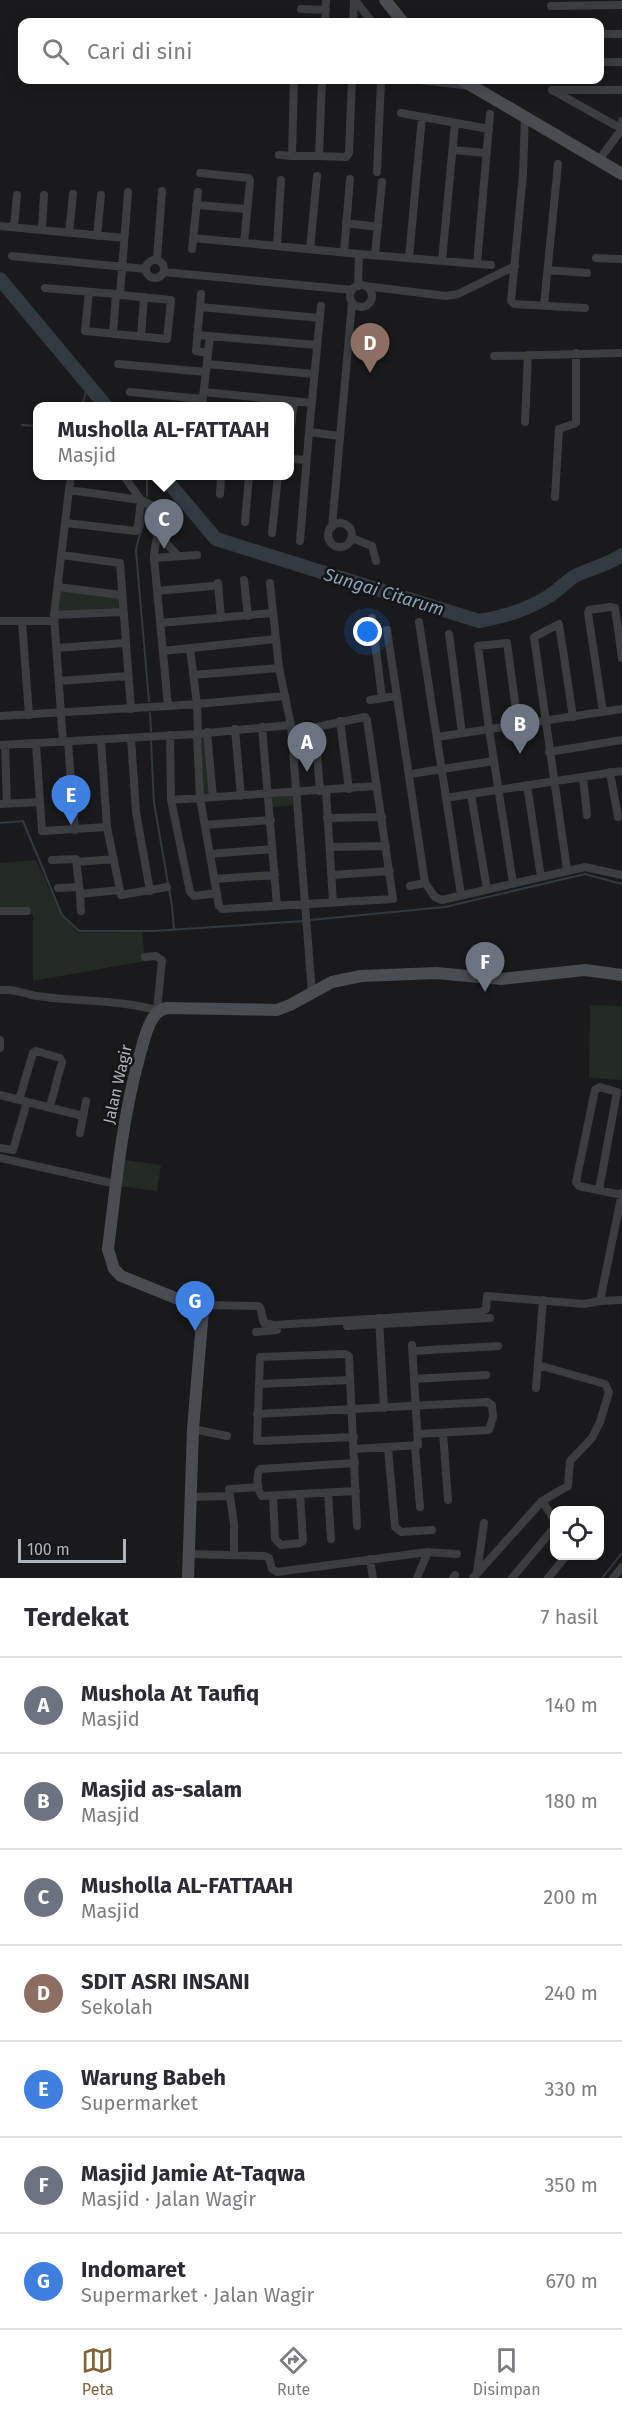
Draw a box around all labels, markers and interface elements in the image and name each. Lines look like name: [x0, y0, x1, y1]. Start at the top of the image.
search box: [18, 18, 604, 84]
icon: search: [39, 35, 72, 68]
text: Cari di sini: [87, 38, 192, 65]
pin: D: [350, 324, 389, 373]
popup: [33, 402, 294, 480]
text: Musholla AL-FATTAAH: [57, 416, 270, 443]
text: Masjid: [57, 443, 116, 467]
pin: C: [144, 500, 184, 549]
water label: Sungai Citarum: [320, 563, 447, 621]
your location: [353, 617, 382, 646]
pin: B: [500, 704, 540, 754]
pin: A: [288, 722, 326, 772]
pin: E: [52, 776, 90, 825]
pin: F: [466, 942, 504, 992]
street label: Jalan Wagir: [99, 1042, 136, 1126]
pin: G: [176, 1282, 214, 1331]
map controls: [550, 1506, 604, 1560]
button: locate: [550, 1506, 604, 1560]
scale bar: [18, 1536, 126, 1564]
text: 100 m: [27, 1540, 70, 1559]
text: Terdekat: [24, 1602, 129, 1633]
text: 7 hasil: [541, 1605, 598, 1629]
text: Mushola At Taufiq: [81, 1680, 259, 1707]
text: A: [38, 1693, 49, 1717]
text: 140 m: [545, 1693, 598, 1717]
text: Masjid: [81, 1707, 140, 1731]
text: Masjid as-salam: [81, 1776, 242, 1803]
text: B: [37, 1789, 50, 1813]
text: 180 m: [545, 1789, 598, 1813]
text: Masjid: [81, 1803, 140, 1827]
text: Musholla AL-FATTAAH: [81, 1872, 293, 1899]
text: C: [38, 1885, 49, 1909]
text: 200 m: [543, 1885, 598, 1909]
text: Masjid: [81, 1899, 140, 1923]
text: SDIT ASRI INSANI: [81, 1968, 250, 1995]
text: D: [37, 1981, 50, 2005]
text: 240 m: [544, 1981, 598, 2005]
text: Sekolah: [81, 1995, 153, 2019]
text: Warung Babeh: [81, 2064, 226, 2091]
text: E: [38, 2077, 49, 2101]
text: 330 m: [544, 2077, 598, 2101]
text: Supermarket: [81, 2091, 198, 2115]
text: Masjid Jamie At-Taqwa: [81, 2160, 305, 2187]
text: F: [39, 2173, 48, 2197]
text: 350 m: [544, 2173, 598, 2197]
text: Masjid · Jalan Wagir: [81, 2187, 256, 2211]
text: Indomaret: [81, 2256, 186, 2283]
text: G: [37, 2269, 50, 2293]
text: 670 m: [546, 2269, 598, 2293]
text: Supermarket · Jalan Wagir: [81, 2283, 314, 2307]
tab: Peta: [81, 2344, 114, 2399]
tab: Rute: [277, 2344, 310, 2399]
tab: Disimpan: [473, 2344, 541, 2399]

